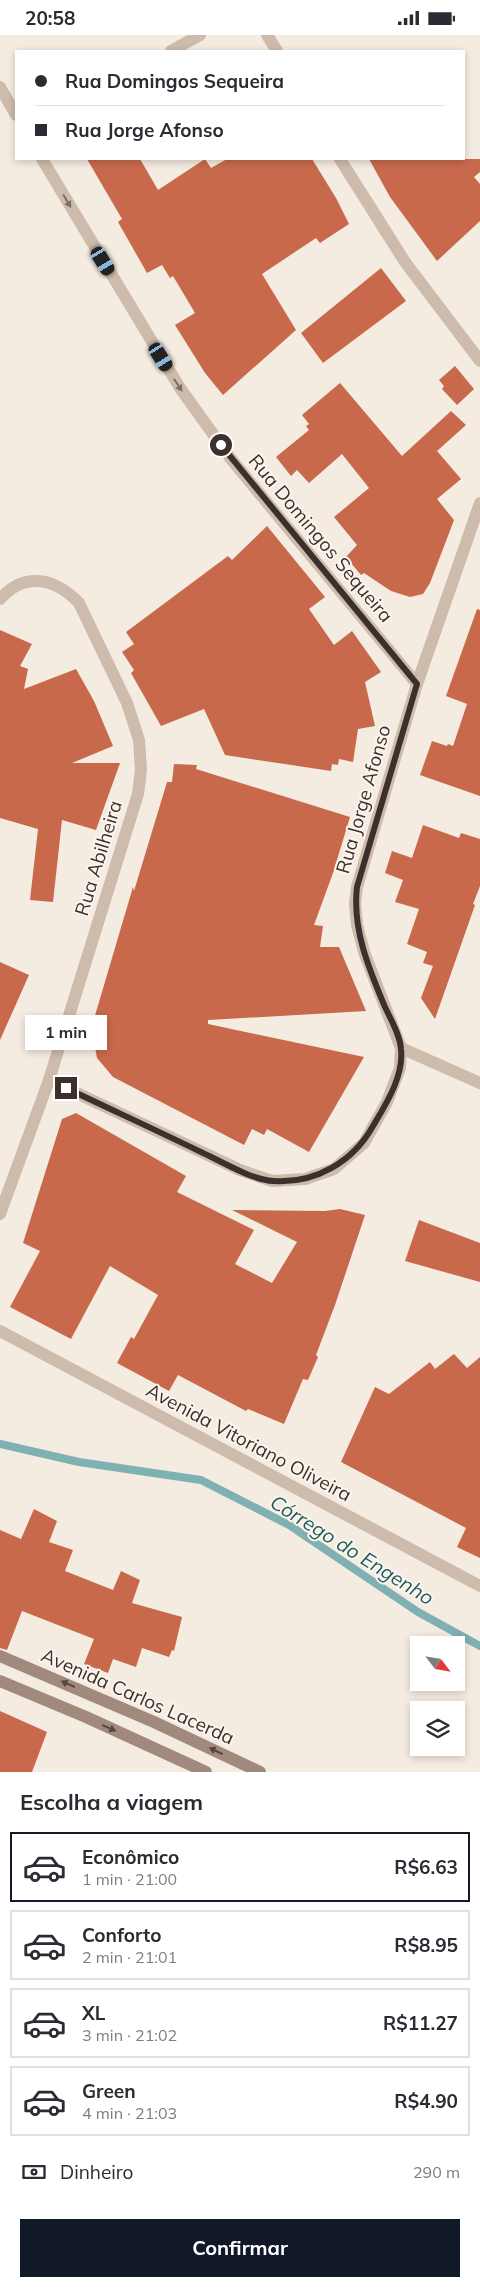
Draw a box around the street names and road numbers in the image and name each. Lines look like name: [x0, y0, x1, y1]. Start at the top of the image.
street label: Rua Domingos Sequeira: [244, 449, 398, 627]
street label: Rua Jorge Afonso: [330, 722, 396, 876]
street label: Rua Abilheira: [69, 798, 127, 918]
street label: Avenida Vitoriano Oliveira: [142, 1378, 356, 1506]
street label: Avenida Carlos Lacerda: [38, 1643, 238, 1749]

